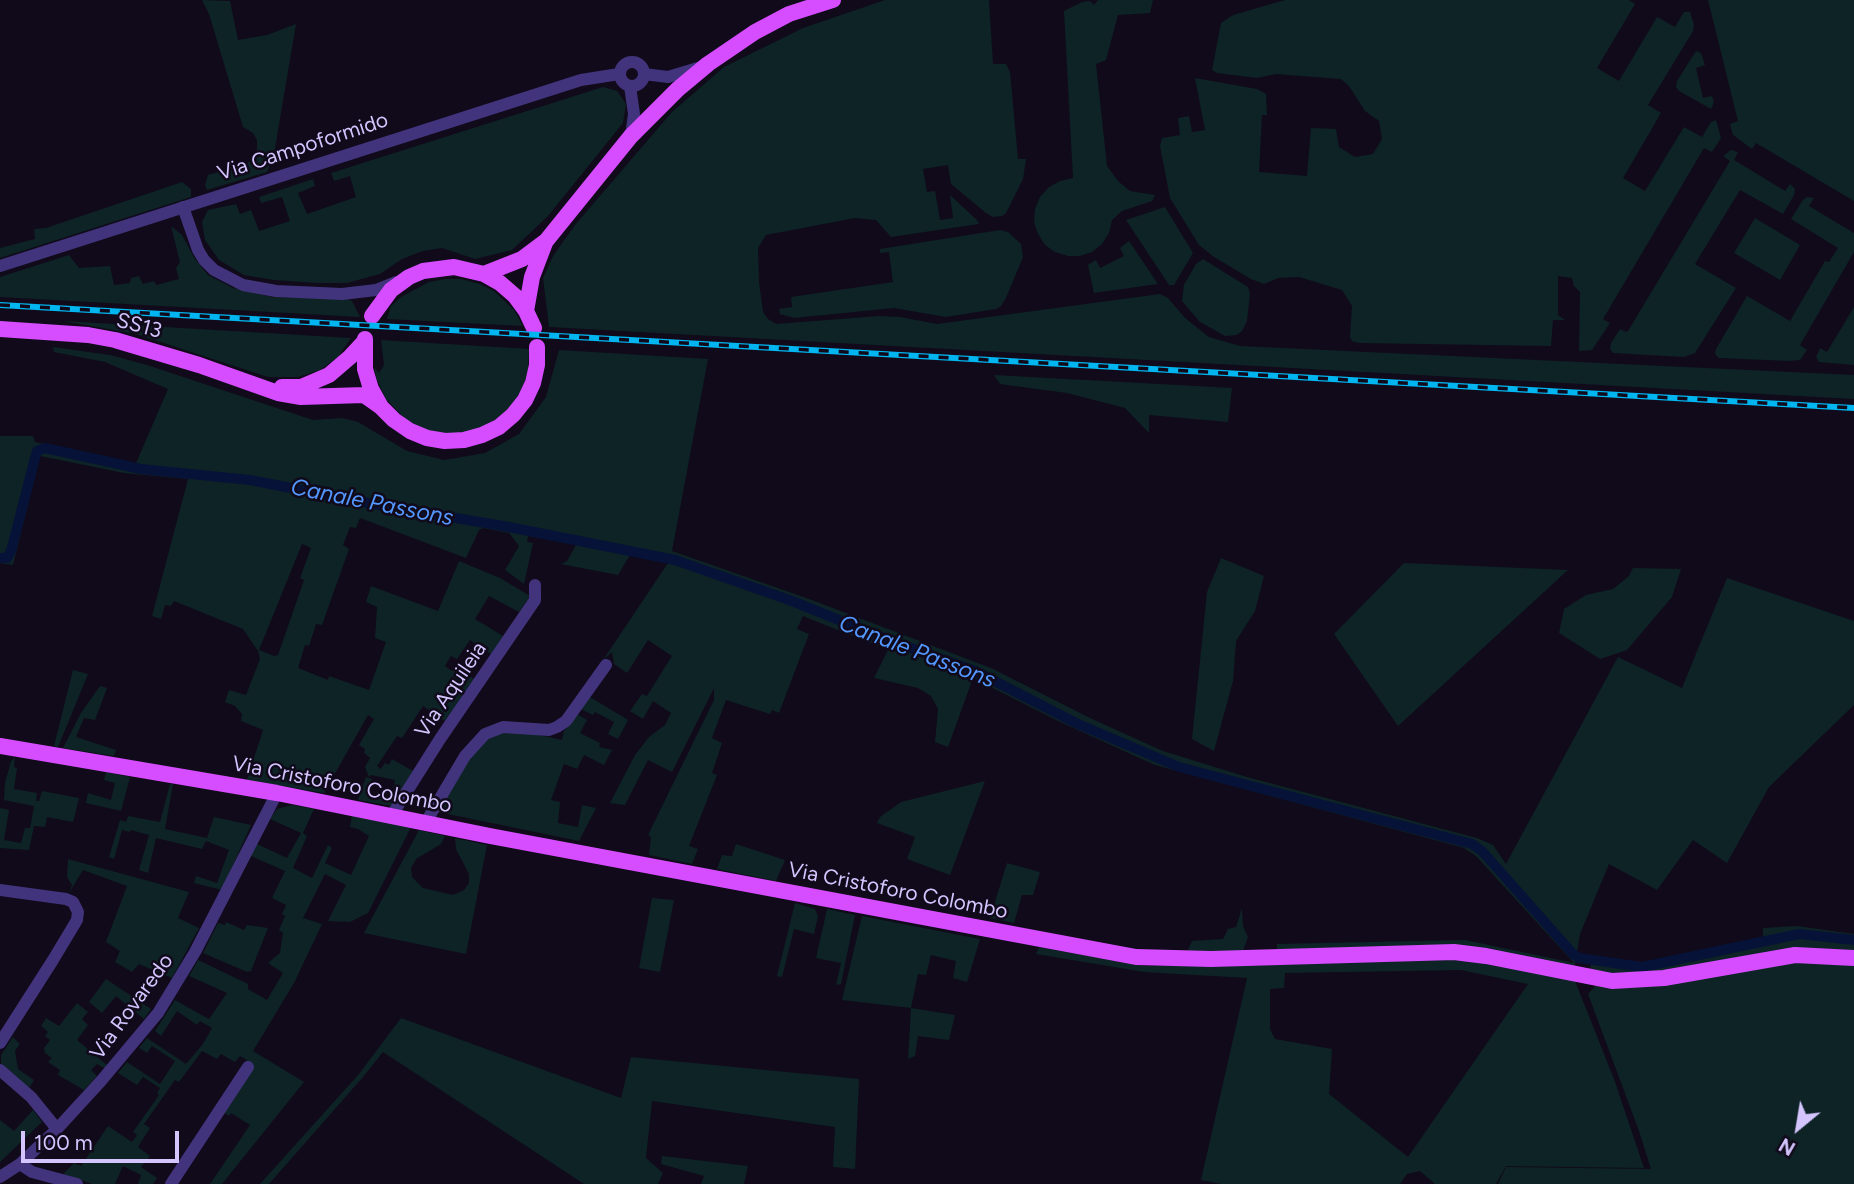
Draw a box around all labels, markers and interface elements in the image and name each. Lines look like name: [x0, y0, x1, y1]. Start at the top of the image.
street label: Via Campoformido: [215, 108, 391, 186]
street label: SS13: [114, 308, 164, 344]
water label: Canale Passons: [288, 474, 456, 532]
water label: Canale Passons: [835, 610, 999, 694]
street label: Via Aquileia: [410, 637, 492, 743]
street label: Via Cristoforo Colombo: [230, 751, 454, 819]
street label: Via Cristoforo Colombo: [786, 857, 1010, 925]
street label: Via Rovaredo: [85, 949, 179, 1065]
north arrow: [1763, 1093, 1833, 1163]
scale bar: [24, 1118, 182, 1162]
text: 100 m: [34, 1130, 93, 1155]
text: N: [1775, 1133, 1799, 1160]

